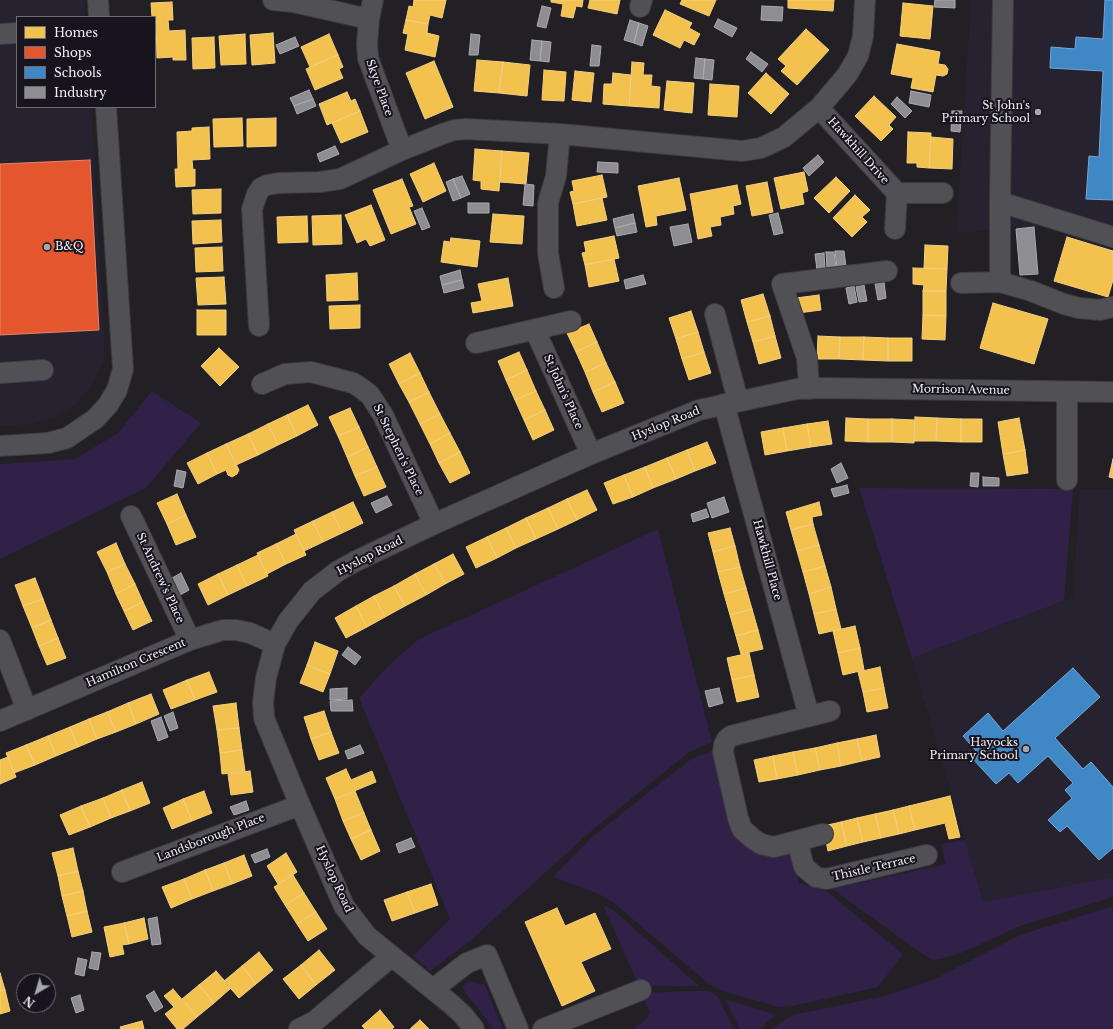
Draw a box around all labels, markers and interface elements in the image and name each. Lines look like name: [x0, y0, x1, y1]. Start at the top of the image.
legend: [16, 16, 156, 108]
text: Homes: [54, 25, 98, 40]
text: Shops: [54, 45, 91, 60]
street label: Skye Place: [363, 58, 395, 118]
text: Schools: [54, 65, 101, 80]
text: Industry: [54, 85, 107, 100]
place label: St John's Primary School: [942, 99, 1030, 125]
marker: St John's Primary School: [1033, 107, 1043, 117]
street label: Hawkhill Drive: [825, 115, 891, 187]
place label: B&Q: [55, 240, 84, 254]
marker: B&Q: [42, 242, 52, 252]
street label: St John's Place: [541, 353, 585, 431]
street label: Morrison Avenue: [912, 383, 1010, 397]
street label: St Stephen's Place: [370, 402, 426, 498]
street label: Hyslop Road: [630, 404, 702, 444]
street label: Hawkhill Place: [750, 518, 784, 602]
street label: St Andrew's Place: [133, 531, 187, 625]
street label: Hyslop Road: [335, 534, 405, 578]
street label: Hamilton Crescent: [84, 636, 188, 690]
place label: Hayocks Primary School: [930, 736, 1018, 762]
marker: Hayocks Primary School: [1021, 744, 1031, 754]
street label: Landsborough Place: [155, 811, 267, 865]
street label: Hyslop Road: [313, 843, 355, 915]
street label: Thistle Terrace: [831, 852, 917, 884]
north arrow: [16, 973, 56, 1013]
text: N: [21, 993, 38, 1010]

